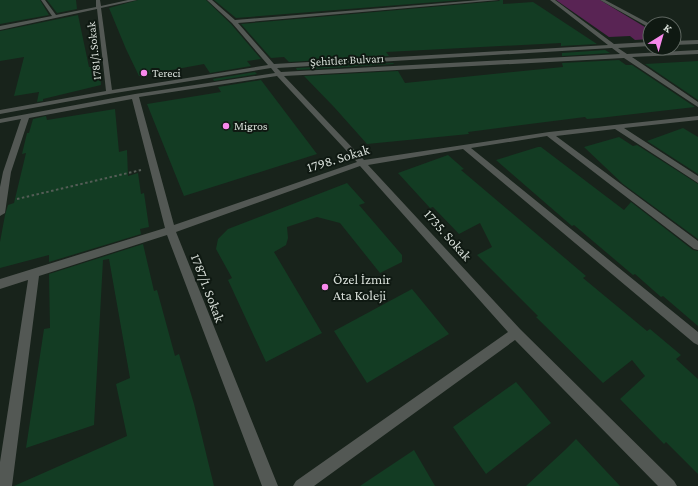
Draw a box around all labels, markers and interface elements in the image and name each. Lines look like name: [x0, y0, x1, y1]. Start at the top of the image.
north arrow: [642, 16, 682, 56]
street label: 1781/1.Sokak: [84, 21, 104, 81]
text: K: [662, 21, 675, 36]
street label: Şehitler Bulvarı: [310, 51, 384, 69]
place label: Tereci: [152, 66, 181, 80]
marker: Tereci: [139, 68, 149, 78]
place label: Migros: [234, 119, 268, 133]
marker: Migros: [221, 121, 231, 131]
street label: 1798. Sokak: [305, 141, 372, 175]
street label: 1735. Sokak: [421, 206, 475, 264]
street label: 1787/1. Sokak: [188, 252, 228, 325]
place label: Özel İzmir Ata Koleji: [333, 271, 391, 304]
marker: Özel İzmir Ata Koleji: [320, 282, 330, 292]

